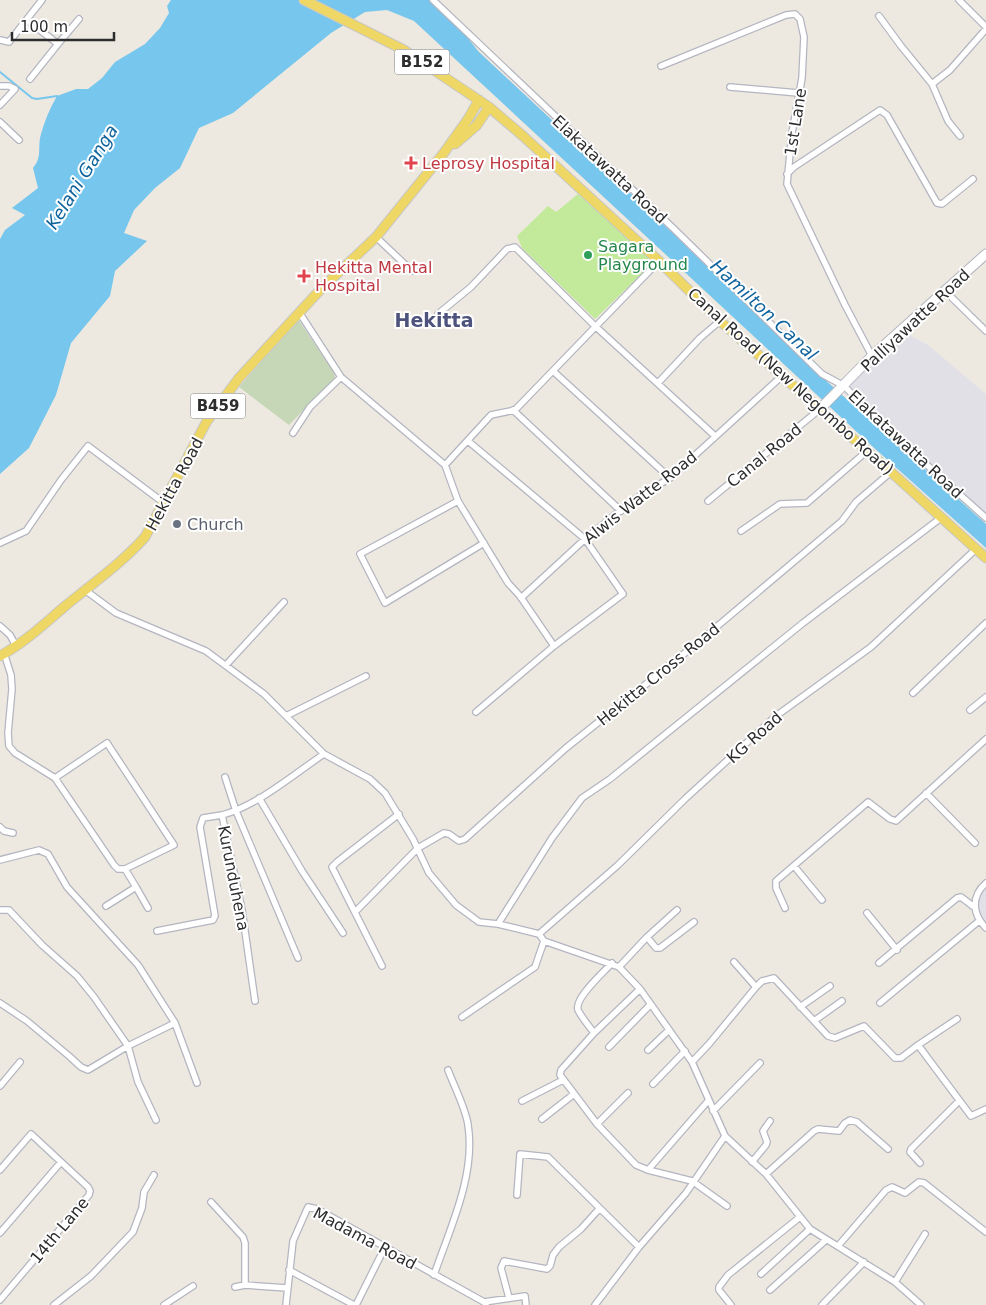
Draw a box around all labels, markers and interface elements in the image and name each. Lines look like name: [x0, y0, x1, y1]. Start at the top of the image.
scale bar: [12, 10, 115, 42]
text: 100 m: [20, 18, 68, 36]
road number: B152: [394, 50, 450, 74]
street label: 1st Lane: [781, 87, 810, 157]
street label: Elakatawatta Road: [548, 111, 671, 227]
water label: Kelani Ganga: [41, 121, 122, 233]
place label: Leprosy Hospital: [422, 154, 555, 173]
marker: Leprosy Hospital: [404, 156, 418, 170]
place label: Sagara Playground: [598, 237, 688, 274]
marker: Sagara Playground: [582, 249, 594, 261]
water label: Hamilton Canal: [707, 255, 822, 364]
place label: Hekitta Mental Hospital: [315, 258, 432, 295]
street label: Palliyawatte Road: [857, 265, 974, 376]
marker: Hekitta Mental Hospital: [297, 269, 311, 283]
street label: Canal Road (New Negombo Road): [684, 283, 898, 479]
district label: Hekitta: [395, 309, 473, 331]
street label: Elakatawatta Road: [844, 386, 967, 502]
road number: B459: [190, 394, 246, 418]
street label: Canal Road: [723, 419, 805, 491]
street label: Hekitta Road: [142, 434, 207, 534]
street label: Alwis Watte Road: [580, 447, 701, 548]
place label: Church: [187, 515, 244, 534]
marker: Church: [171, 518, 183, 530]
street label: Hekitta Cross Road: [593, 619, 723, 730]
street label: KG Road: [723, 708, 786, 767]
street label: Kurunduhena: [214, 824, 253, 932]
street label: 14th Lane: [26, 1193, 93, 1267]
street label: Madama Road: [310, 1203, 420, 1274]

